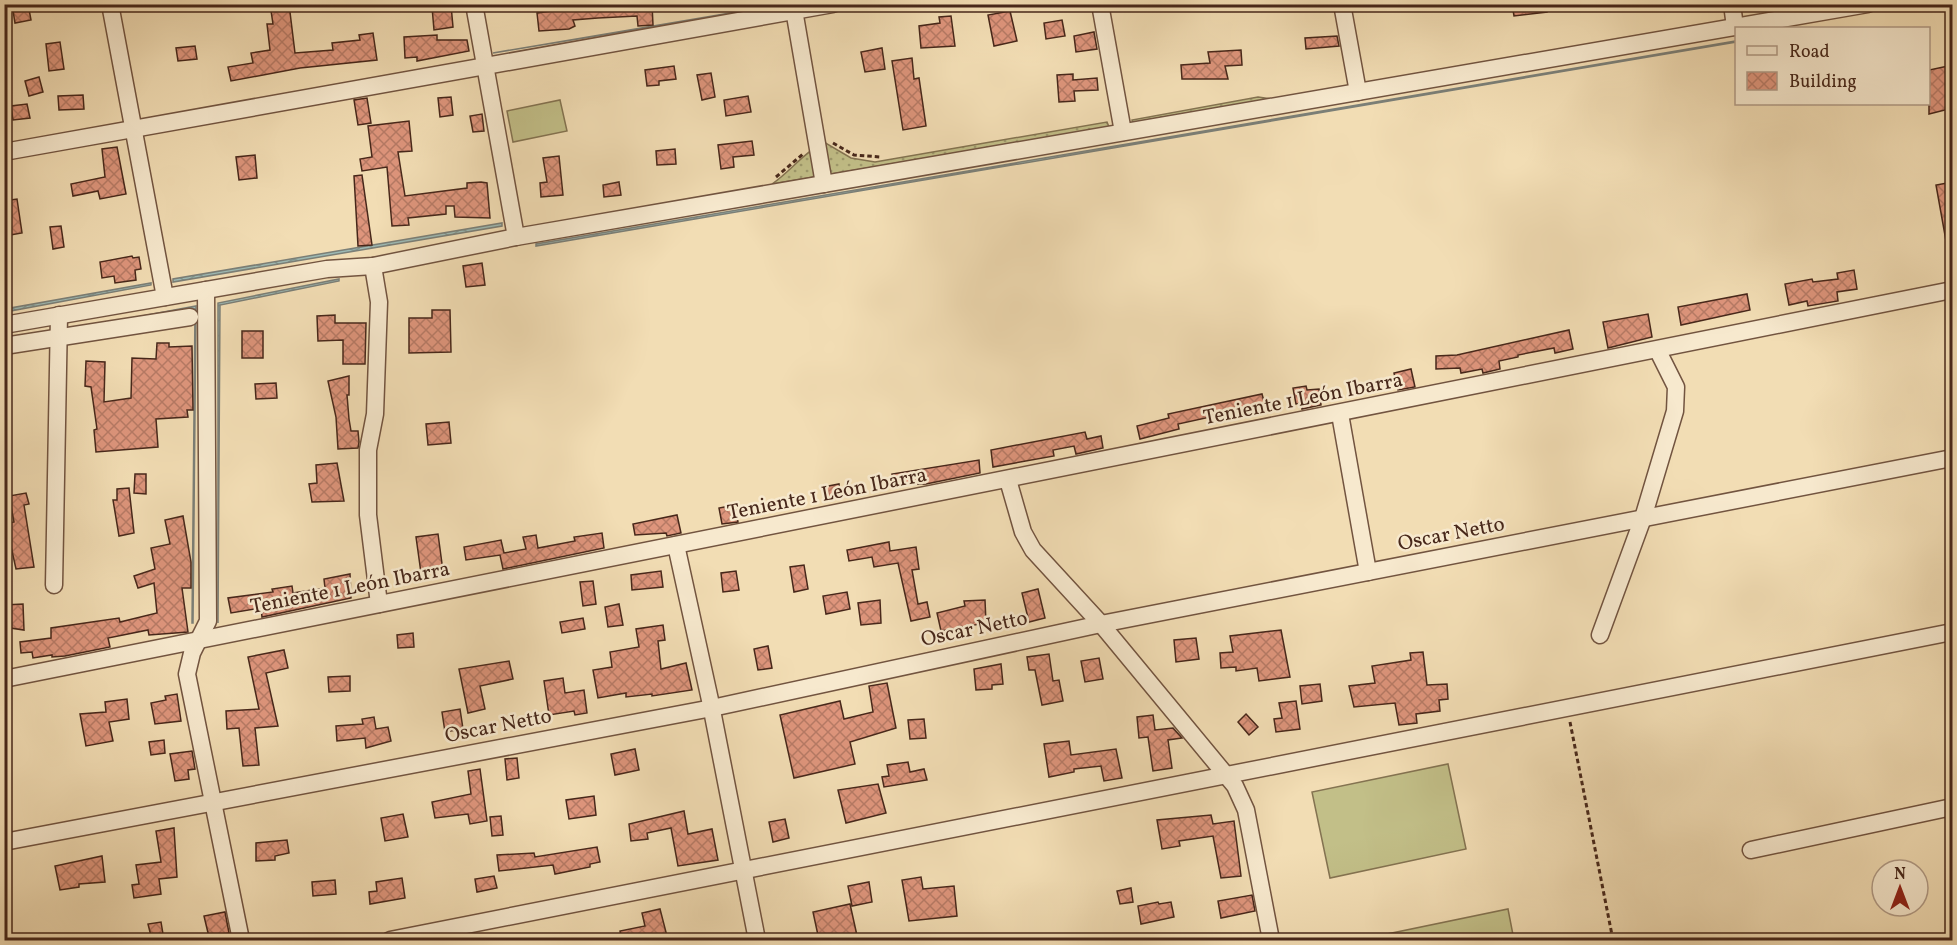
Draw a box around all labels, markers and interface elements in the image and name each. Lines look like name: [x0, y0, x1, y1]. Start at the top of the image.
legend: [1735, 27, 1930, 105]
text: Road: [1789, 40, 1830, 65]
text: Building: [1789, 70, 1857, 95]
street label: Teniente 1 León Ibarra: [1201, 366, 1406, 433]
street label: Teniente 1 León Ibarra: [725, 461, 930, 528]
street label: Oscar Netto: [1395, 510, 1507, 559]
street label: Teniente 1 León Ibarra: [248, 555, 453, 622]
street label: Oscar Netto: [918, 604, 1030, 655]
street label: Oscar Netto: [442, 702, 554, 751]
north arrow: [1870, 858, 1930, 918]
text: N: [1894, 864, 1906, 886]

